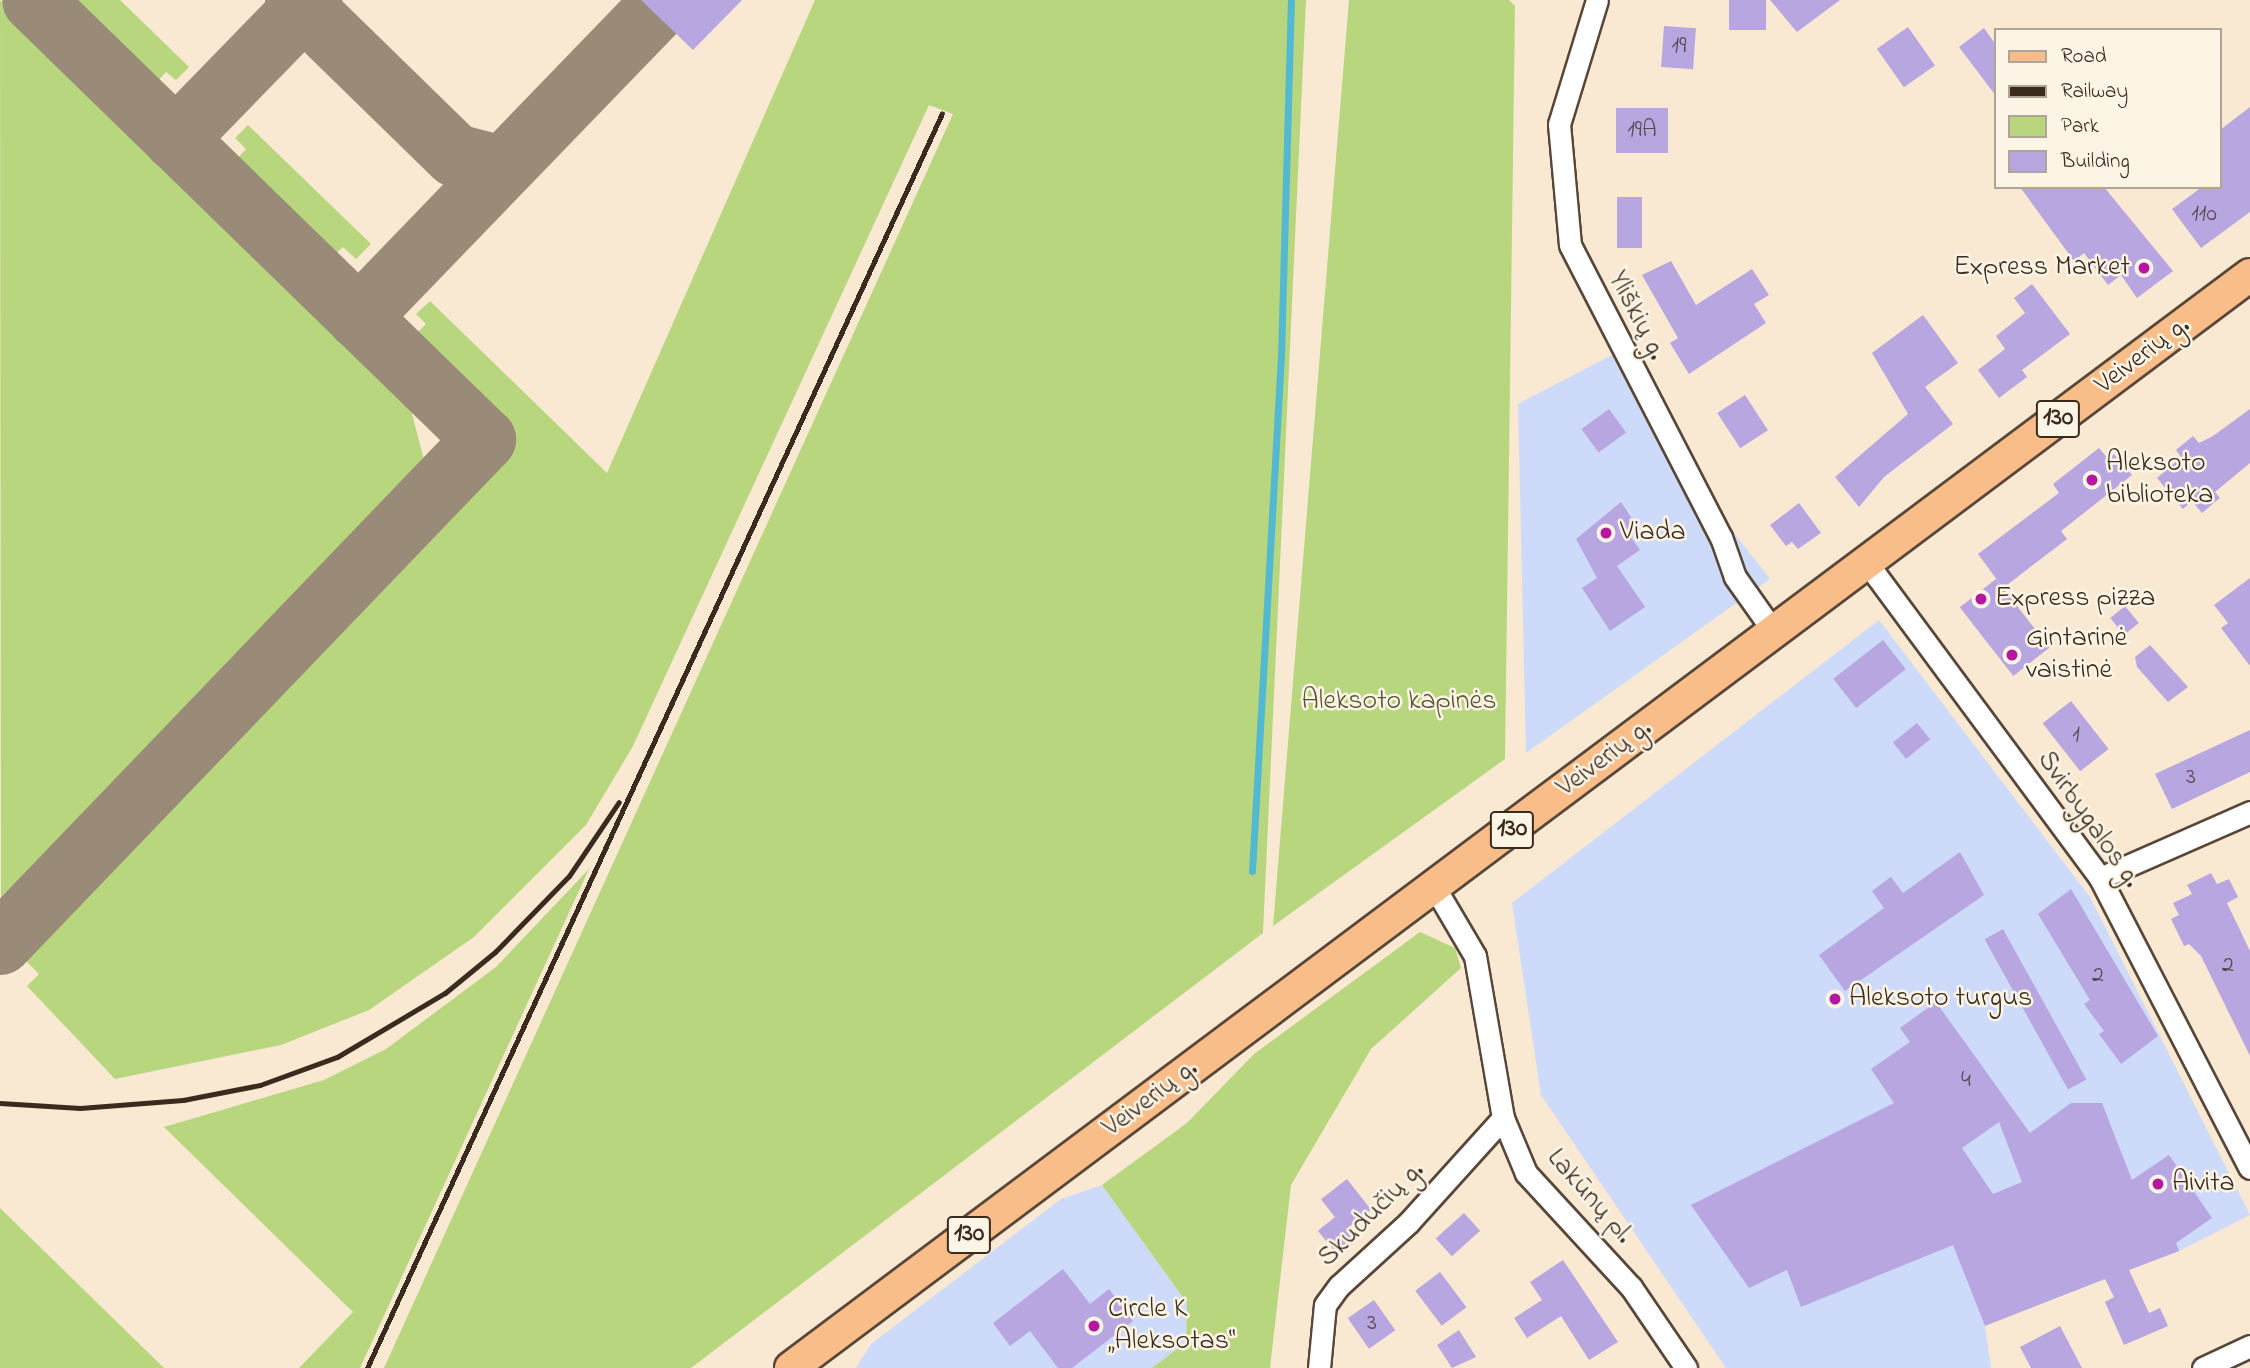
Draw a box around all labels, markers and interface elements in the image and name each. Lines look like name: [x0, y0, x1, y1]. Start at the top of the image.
legend: [1994, 28, 2222, 189]
house number: 19: [1672, 33, 1686, 61]
text: Road: [2061, 42, 2107, 72]
text: Railway: [2061, 77, 2128, 107]
text: Park: [2061, 112, 2099, 142]
house number: 19A: [1627, 117, 1657, 145]
text: Building: [2061, 147, 2130, 177]
house number: 110: [2191, 201, 2217, 229]
place label: Express Market: [1954, 251, 2130, 285]
marker: Express Market: [2136, 260, 2152, 276]
street label: Yliškių g.: [1599, 266, 1673, 366]
street label: Veiverių g.: [2089, 310, 2197, 402]
road number: 130: [2035, 396, 2081, 442]
place label: Aleksoto biblioteka: [2106, 447, 2213, 513]
marker: Aleksoto biblioteka: [2084, 472, 2100, 488]
place label: Viada: [1620, 516, 1686, 550]
marker: Viada: [1598, 525, 1614, 541]
place label: Express pizza: [1995, 582, 2155, 616]
marker: Express pizza: [1973, 591, 1989, 607]
place label: Gintarinė vaistinė: [2026, 622, 2127, 688]
marker: Gintarinė vaistinė: [2004, 647, 2020, 663]
park label: Aleksoto kapinės: [1302, 685, 1496, 719]
street label: Veiverių g.: [1551, 713, 1659, 805]
house number: 1: [2072, 722, 2080, 750]
street label: Svirbygalos g.: [2029, 745, 2147, 895]
house number: 3: [2186, 764, 2196, 792]
road number: 130: [1489, 808, 1535, 852]
house number: 2: [2222, 952, 2234, 980]
house number: 2: [2092, 962, 2104, 990]
place label: Aleksoto turgus: [1849, 982, 2032, 1016]
marker: Aleksoto turgus: [1827, 991, 1843, 1007]
street label: Veiverių g.: [1097, 1053, 1205, 1145]
house number: 4: [1961, 1067, 1971, 1095]
street label: Lakūnų pl.: [1539, 1142, 1639, 1252]
street label: Skudučių g.: [1312, 1155, 1432, 1275]
place label: Aivita: [2172, 1167, 2235, 1201]
marker: Aivita: [2150, 1176, 2166, 1192]
road number: 130: [946, 1212, 992, 1258]
place label: Circle K „Aleksotas“: [1108, 1293, 1236, 1359]
house number: 3: [1367, 1310, 1377, 1338]
marker: Circle K „Aleksotas“: [1086, 1318, 1102, 1334]

